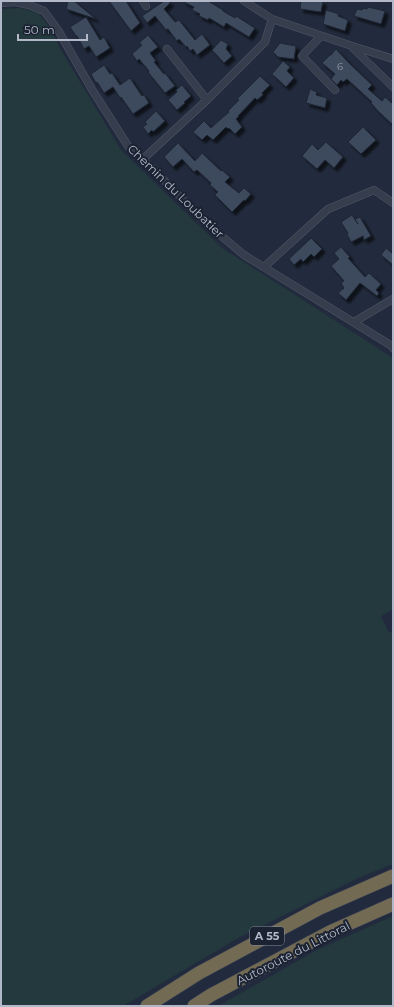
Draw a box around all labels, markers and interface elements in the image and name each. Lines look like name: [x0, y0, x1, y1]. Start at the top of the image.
scale bar: [18, 16, 87, 42]
text: 50 m: [24, 22, 55, 37]
house number: 6: [337, 60, 343, 73]
street label: Chemin du Loubatier: [125, 141, 228, 241]
street label: Autoroute du Littoral: [234, 918, 352, 988]
road number: A 55: [250, 927, 284, 945]

